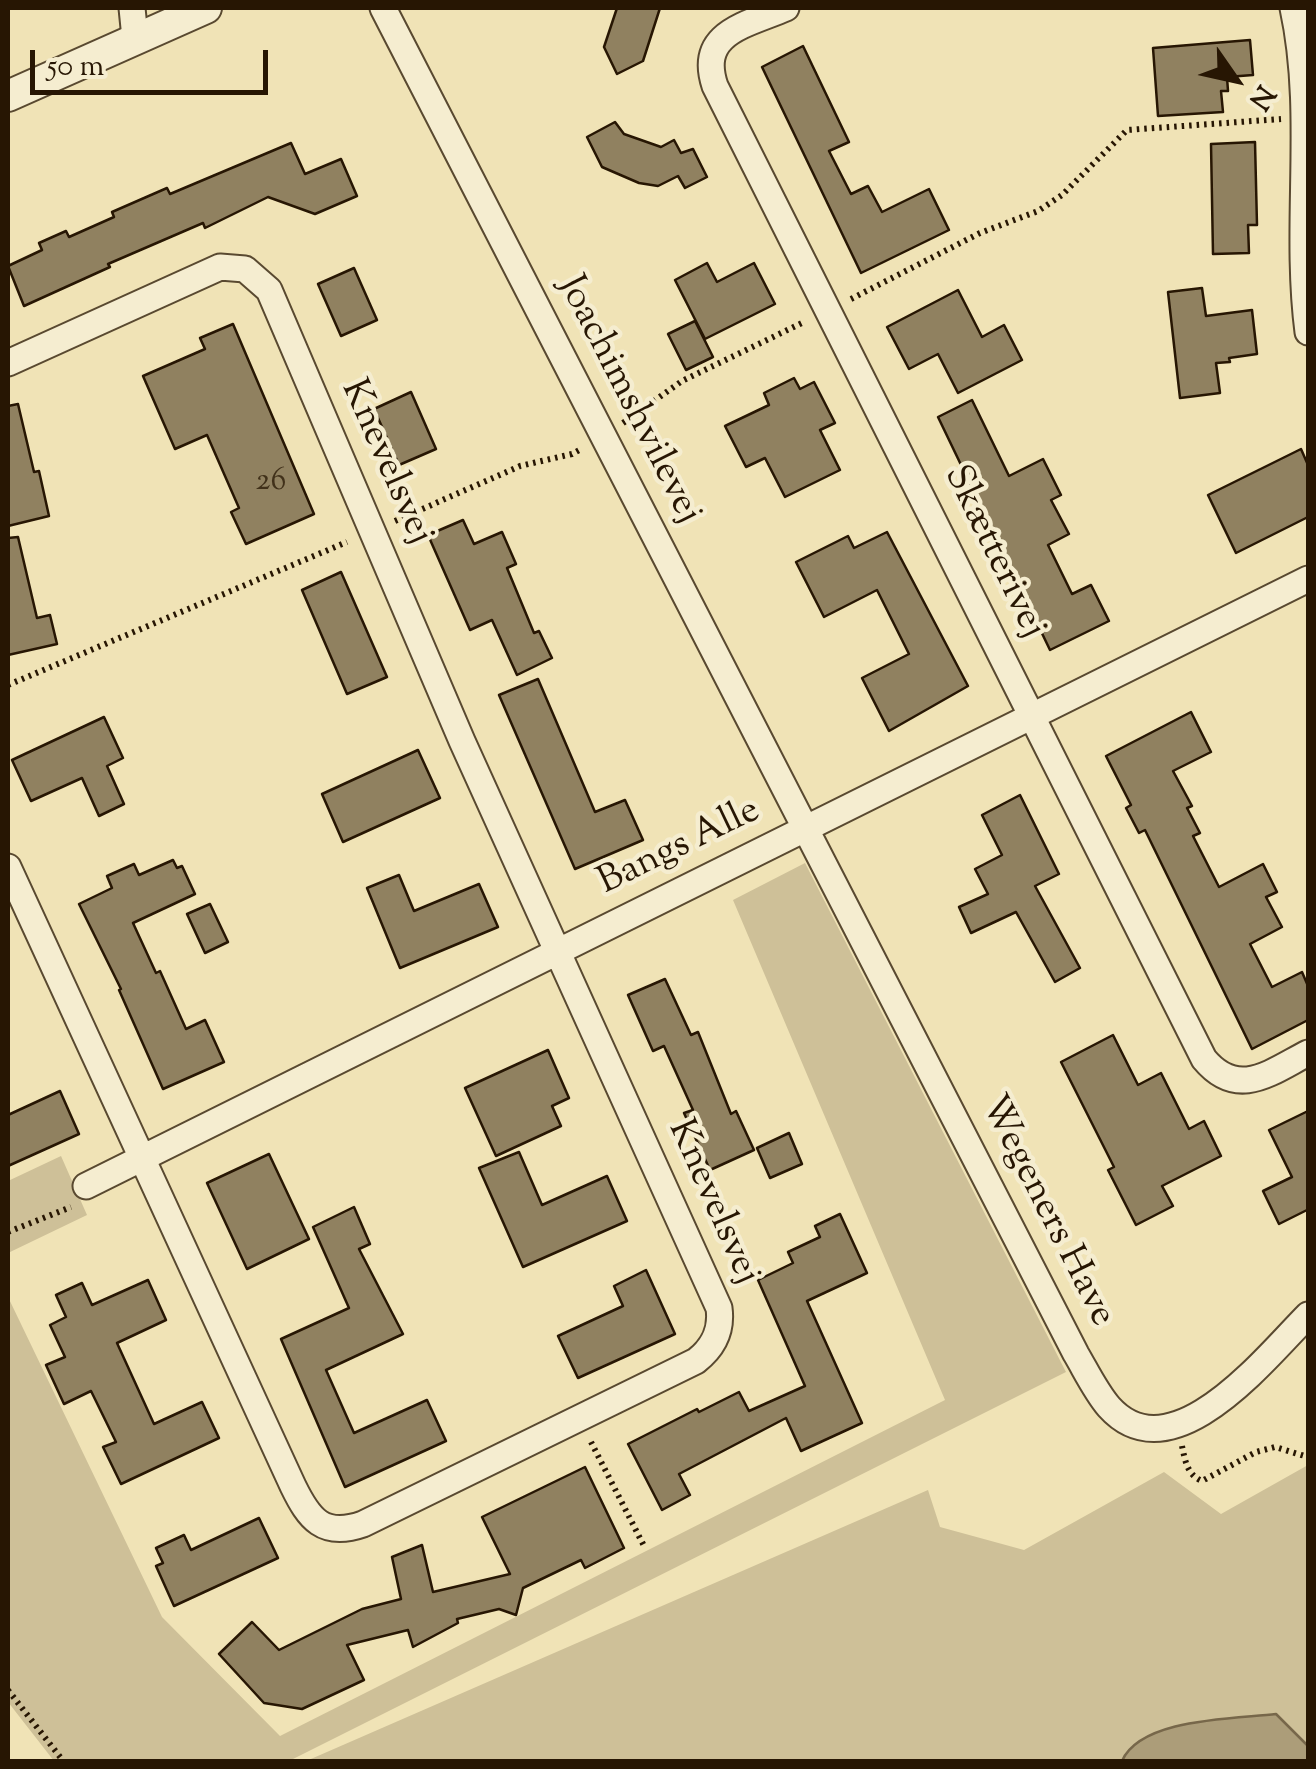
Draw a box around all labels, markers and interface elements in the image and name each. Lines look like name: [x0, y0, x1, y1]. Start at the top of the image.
scale bar: [35, 30, 272, 92]
north arrow: [1186, 30, 1286, 130]
text: 50 m: [47, 46, 104, 89]
text: N: [1238, 76, 1284, 117]
street label: Joachimshvilevej: [545, 269, 709, 533]
street label: Knevelsvej: [328, 374, 440, 552]
street label: Skætterivej: [931, 459, 1053, 647]
house number: 26: [256, 465, 286, 503]
street label: Bangs Alle: [592, 790, 768, 908]
street label: Wegeners Have: [967, 1089, 1123, 1335]
street label: Knevelsvej: [655, 1114, 767, 1292]

